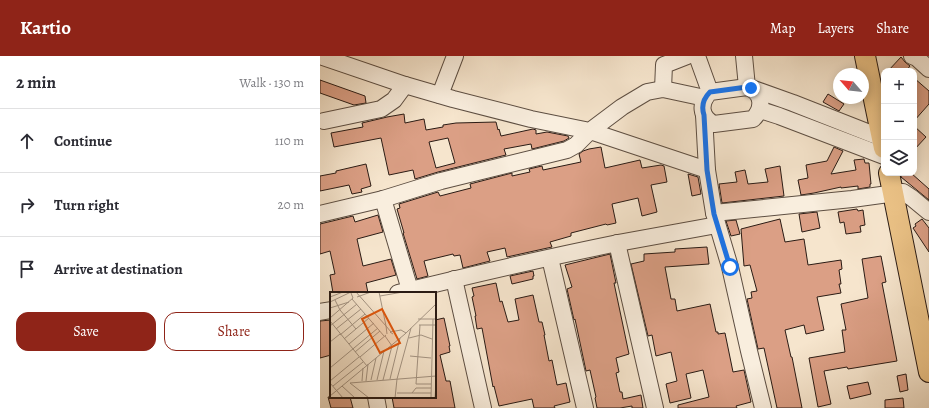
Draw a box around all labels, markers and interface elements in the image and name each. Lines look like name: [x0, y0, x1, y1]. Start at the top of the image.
text: Kartio: [20, 15, 71, 41]
text: Map: [770, 19, 796, 38]
text: Layers: [818, 19, 854, 38]
text: Share: [876, 19, 909, 38]
north arrow: [833, 68, 869, 104]
map controls: [881, 68, 917, 176]
button: +: [881, 68, 917, 104]
text: 2 min: [16, 71, 56, 94]
text: Walk · 130 m: [239, 74, 304, 91]
route end: [742, 79, 760, 97]
button: −: [881, 104, 917, 140]
icon: ahead: [16, 130, 38, 152]
text: Continue: [54, 131, 112, 151]
text: 110 m: [275, 132, 304, 149]
button: layers: [881, 140, 917, 176]
icon: right: [16, 194, 38, 216]
text: Turn right: [54, 195, 119, 215]
text: 20 m: [278, 196, 304, 213]
icon: arrive: [16, 258, 38, 280]
route start: [721, 258, 739, 276]
text: Arrive at destination: [54, 259, 183, 279]
inset map: [330, 292, 436, 398]
button: Save: [16, 312, 156, 351]
button: Share: [164, 312, 304, 351]

